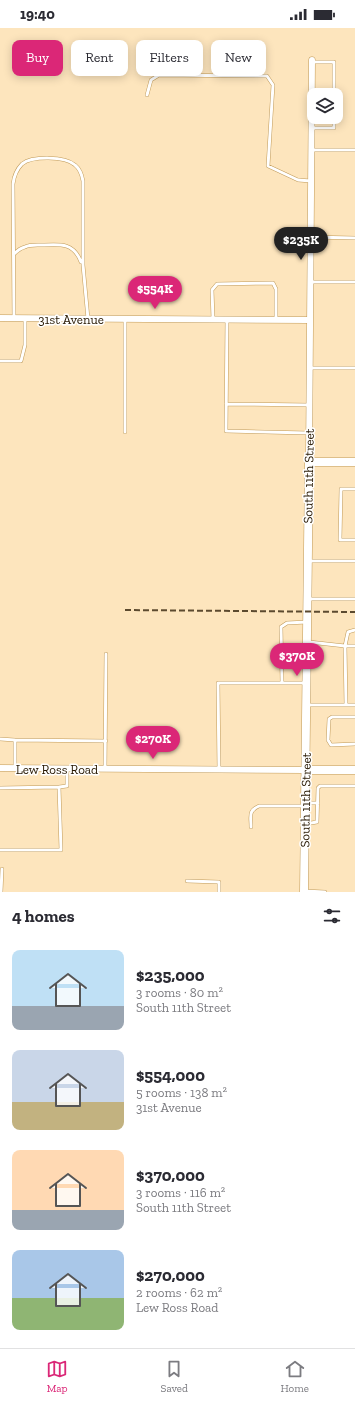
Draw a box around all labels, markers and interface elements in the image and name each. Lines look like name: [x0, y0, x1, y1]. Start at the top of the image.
text: 19:40: [20, 5, 55, 23]
chip: Buy: [12, 40, 63, 76]
chip: Rent: [71, 40, 128, 76]
chip: Filters: [136, 40, 203, 76]
chip: New: [211, 40, 266, 76]
map controls: [307, 88, 343, 124]
button: layers: [307, 88, 343, 124]
pin: $235K: [273, 227, 329, 261]
text: $235K: [283, 232, 319, 247]
pin: $554K: [127, 276, 183, 310]
text: $554K: [137, 281, 173, 296]
street label: 31st Avenue: [38, 312, 104, 327]
street label: South 11th Street: [300, 428, 317, 524]
pin: $370K: [269, 643, 325, 677]
text: $370K: [279, 648, 315, 663]
pin: $270K: [125, 726, 181, 760]
text: $270K: [135, 731, 171, 746]
street label: South 11th Street: [297, 752, 314, 848]
street label: Lew Ross Road: [16, 762, 98, 777]
icon: filters: [321, 905, 343, 927]
text: 4 homes: [12, 906, 75, 926]
text: $235,000: [136, 965, 205, 985]
icon: home: [44, 966, 92, 1014]
text: 3 rooms · 80 m²: [136, 985, 223, 1000]
text: South 11th Street: [136, 1000, 231, 1015]
text: $554,000: [136, 1065, 205, 1085]
icon: home: [44, 1066, 92, 1114]
text: 5 rooms · 138 m²: [136, 1085, 227, 1100]
text: 31st Avenue: [136, 1100, 202, 1115]
text: $370,000: [136, 1165, 205, 1185]
icon: home: [44, 1166, 92, 1214]
text: 3 rooms · 116 m²: [136, 1185, 225, 1200]
text: South 11th Street: [136, 1200, 231, 1215]
text: $270,000: [136, 1265, 205, 1285]
icon: home: [44, 1266, 92, 1314]
text: 2 rooms · 62 m²: [136, 1285, 222, 1300]
text: Lew Ross Road: [136, 1300, 219, 1315]
tab: Map: [46, 1358, 68, 1395]
tab: Saved: [161, 1358, 188, 1395]
tab: Home: [280, 1358, 309, 1395]

